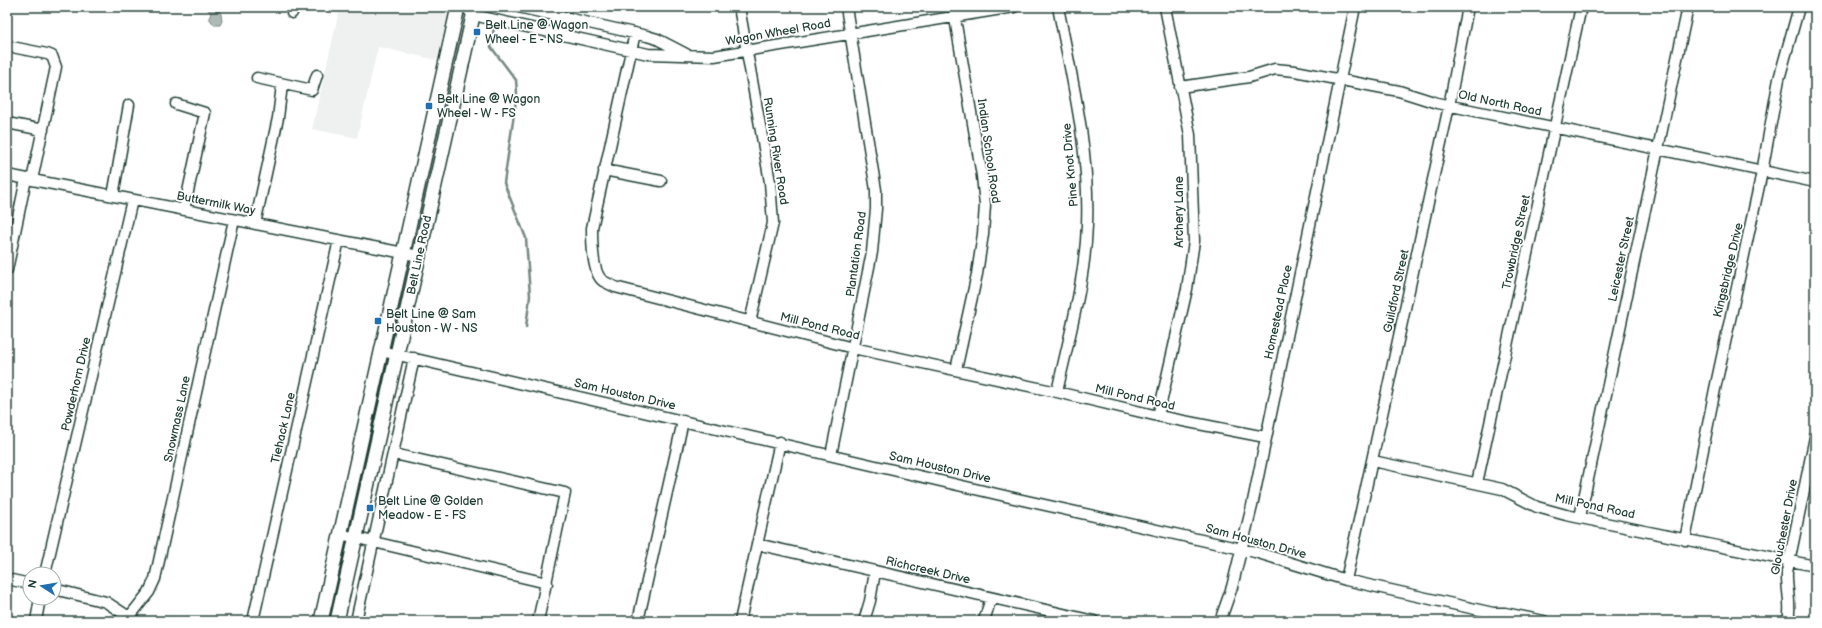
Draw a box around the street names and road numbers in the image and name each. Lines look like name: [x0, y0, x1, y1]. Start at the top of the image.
street label: Wagon Wheel Road: [724, 16, 832, 49]
street label: Old North Road: [1457, 87, 1543, 120]
street label: Running River Road: [760, 96, 791, 206]
street label: Indian School Road: [974, 98, 1003, 205]
street label: Pine Knot Drive: [1059, 123, 1082, 207]
street label: Archery Lane: [1172, 176, 1187, 248]
street label: Buttermilk Way: [175, 189, 257, 219]
street label: Trowbridge Street: [1499, 193, 1534, 291]
street label: Plantation Road: [843, 210, 870, 298]
street label: Belt Line Road: [404, 214, 435, 296]
street label: Leicester Street: [1605, 215, 1638, 303]
street label: Kingsbridge Drive: [1710, 221, 1747, 319]
street label: Guildford Street: [1380, 248, 1413, 334]
street label: Homestead Place: [1261, 263, 1296, 361]
street label: Mill Pond Road: [779, 309, 861, 344]
street label: Powderhorn Drive: [58, 336, 95, 433]
street label: Snowmass Lane: [161, 375, 194, 464]
street label: Sam Houston Drive: [573, 376, 677, 413]
street label: Mill Pond Road: [1093, 381, 1176, 414]
street label: Tiehack Lane: [268, 391, 299, 465]
street label: Sam Houston Drive: [888, 449, 992, 486]
street label: Glouchester Drive: [1768, 478, 1801, 576]
street label: Mill Pond Road: [1553, 491, 1636, 522]
street label: Sam Houston Drive: [1204, 521, 1308, 562]
street label: Richcreek Drive: [884, 553, 972, 588]

